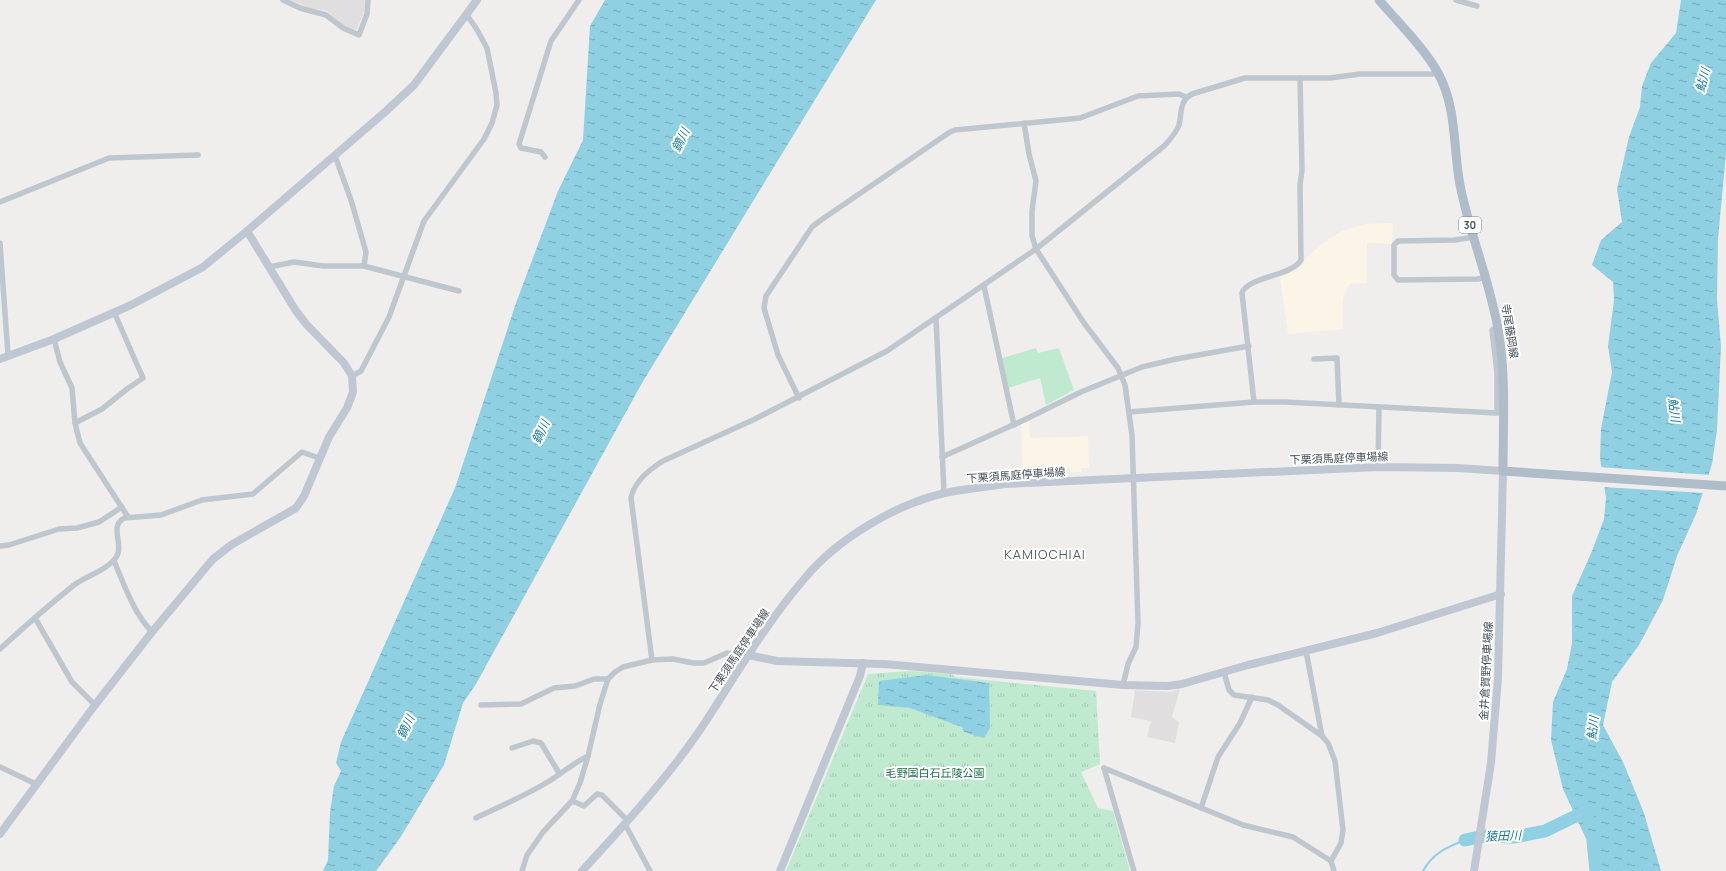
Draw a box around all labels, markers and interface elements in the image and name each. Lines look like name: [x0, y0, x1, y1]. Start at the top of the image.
water label: 鮎川: [1691, 64, 1714, 94]
water label: 鏑川: [668, 123, 694, 154]
road number: 30: [1459, 217, 1481, 233]
street label: 寺尾藤岡線: [1499, 303, 1522, 359]
water label: 鮎川: [1665, 397, 1685, 425]
water label: 鏑川: [528, 416, 554, 446]
street label: 下栗須馬庭停車場線: [1289, 448, 1389, 467]
street label: 下栗須馬庭停車場線: [966, 464, 1066, 485]
district label: KAMIOCHIAI: [1004, 545, 1086, 563]
street label: 下栗須馬庭停車場線: [705, 605, 772, 696]
street label: 金井倉賀野停車場線: [1475, 621, 1496, 721]
water label: 鏑川: [393, 711, 419, 741]
water label: 鮎川: [1583, 713, 1602, 741]
park label: 毛野国白石丘陵公園: [886, 765, 985, 780]
water label: 猿田川: [1485, 826, 1523, 845]

